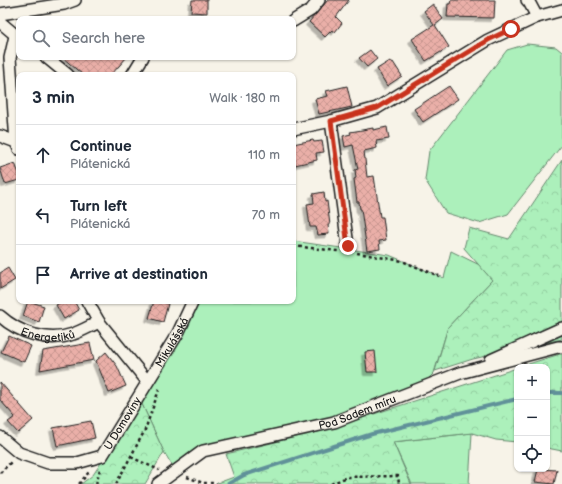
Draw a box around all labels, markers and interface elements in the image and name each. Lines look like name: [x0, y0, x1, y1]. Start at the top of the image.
search box: [16, 16, 296, 60]
route start: [502, 20, 520, 38]
icon: search: [30, 27, 52, 49]
text: Search here: [62, 29, 145, 48]
text: 3 min: [32, 88, 75, 108]
text: Walk · 180 m: [209, 90, 280, 106]
text: Continue: [70, 137, 132, 156]
icon: ahead: [32, 144, 54, 166]
text: 110 m: [248, 147, 280, 163]
text: Plátenická: [70, 156, 130, 172]
text: Turn left: [70, 197, 127, 216]
icon: left: [32, 204, 54, 226]
text: 70 m: [252, 207, 280, 223]
text: Plátenická: [70, 216, 130, 232]
route end: [339, 237, 357, 255]
icon: arrive: [32, 264, 54, 286]
text: Arrive at destination: [70, 265, 208, 284]
street label: Mikulášská: [152, 315, 191, 369]
street label: Energetiků: [19, 324, 76, 344]
map controls: [514, 364, 550, 472]
button: +: [514, 364, 550, 400]
street label: Pod Sadem míru: [317, 392, 398, 432]
street label: U Domoviny: [101, 394, 143, 452]
button: −: [514, 400, 550, 436]
button: locate: [514, 436, 550, 472]

